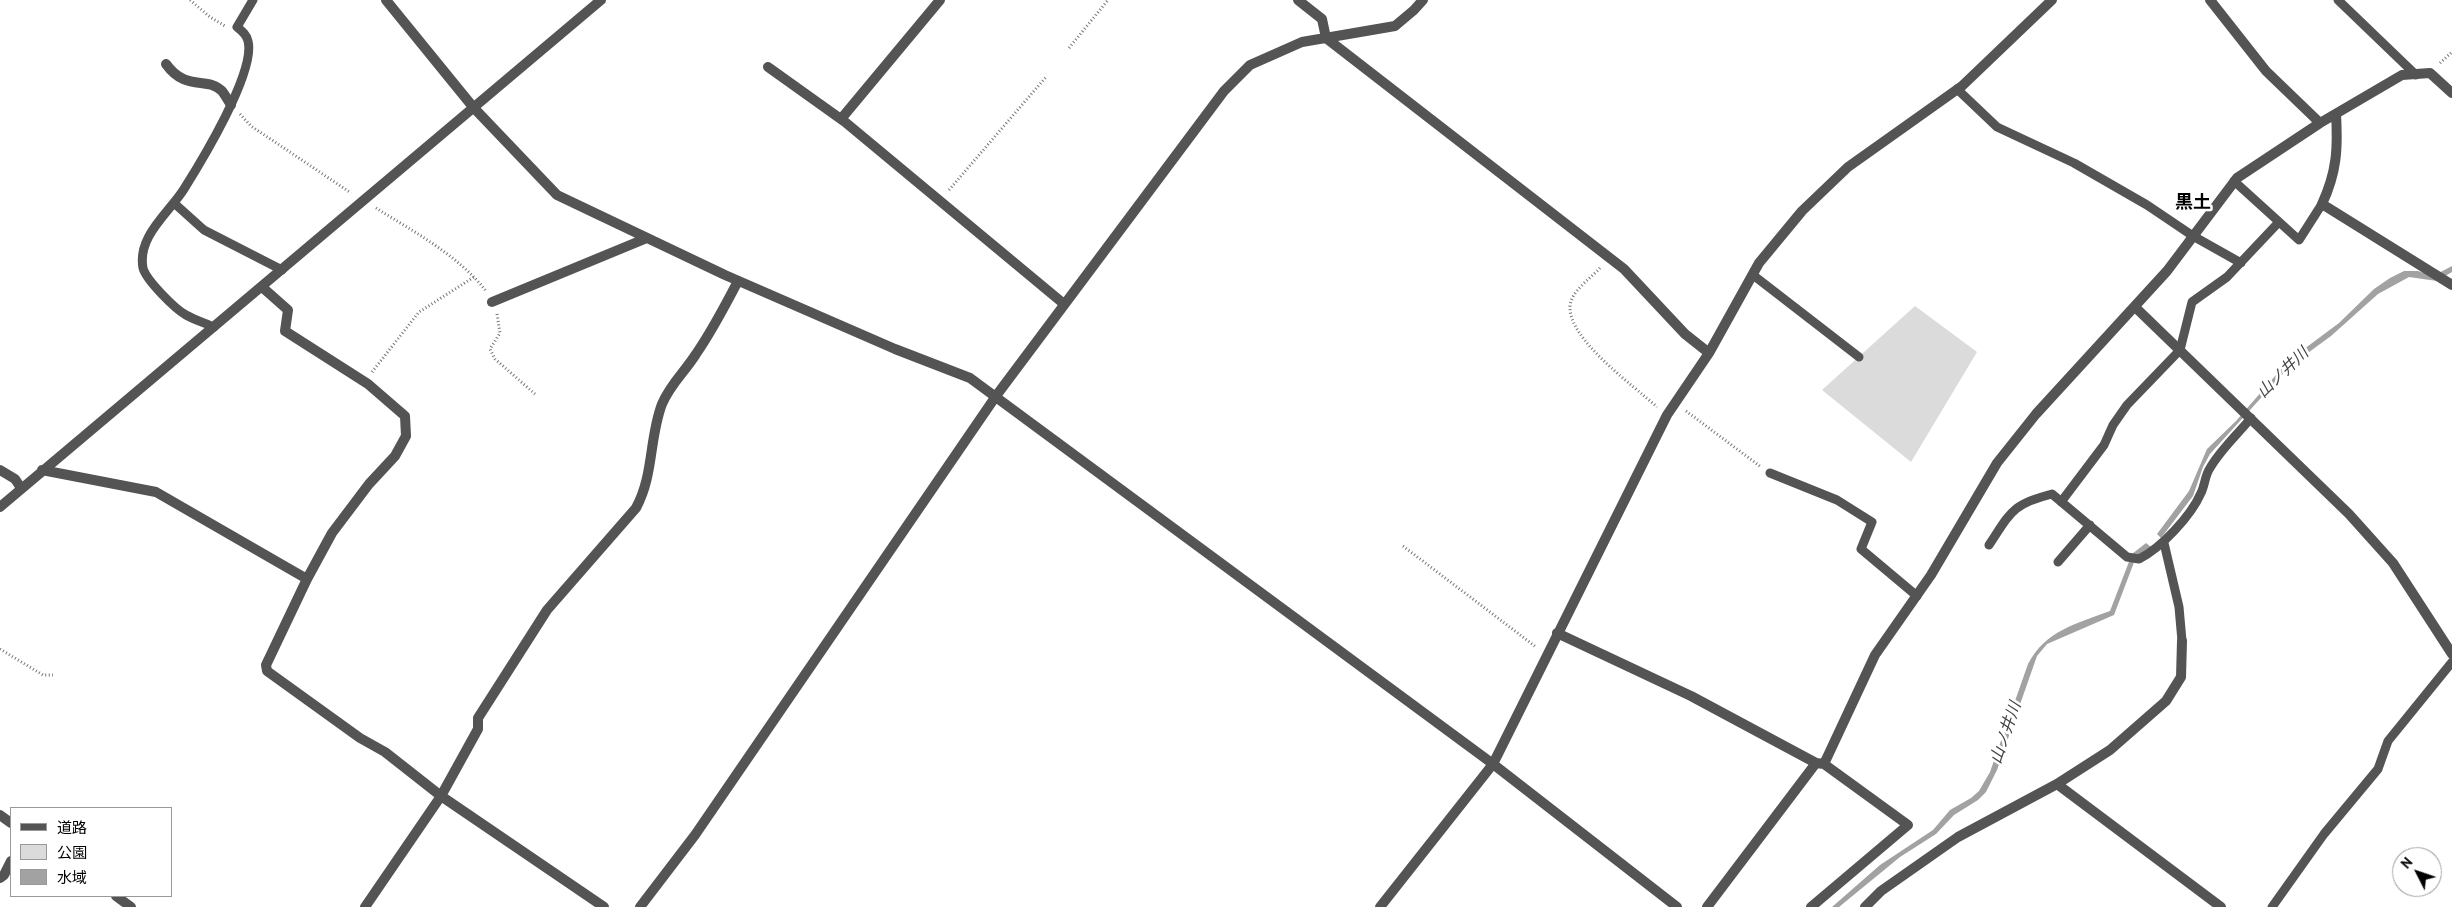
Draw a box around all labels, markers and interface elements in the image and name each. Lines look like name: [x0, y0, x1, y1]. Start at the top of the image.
district label: 黒土: [2175, 192, 2211, 214]
water label: 山ノ井川: [2253, 344, 2313, 402]
water label: 山ノ井川: [1987, 700, 2025, 766]
legend: [10, 807, 172, 897]
text: 道路: [57, 818, 87, 837]
text: 公園: [57, 843, 87, 862]
north arrow: [2392, 847, 2442, 897]
text: N: [2397, 853, 2416, 872]
text: 水域: [57, 868, 87, 887]

